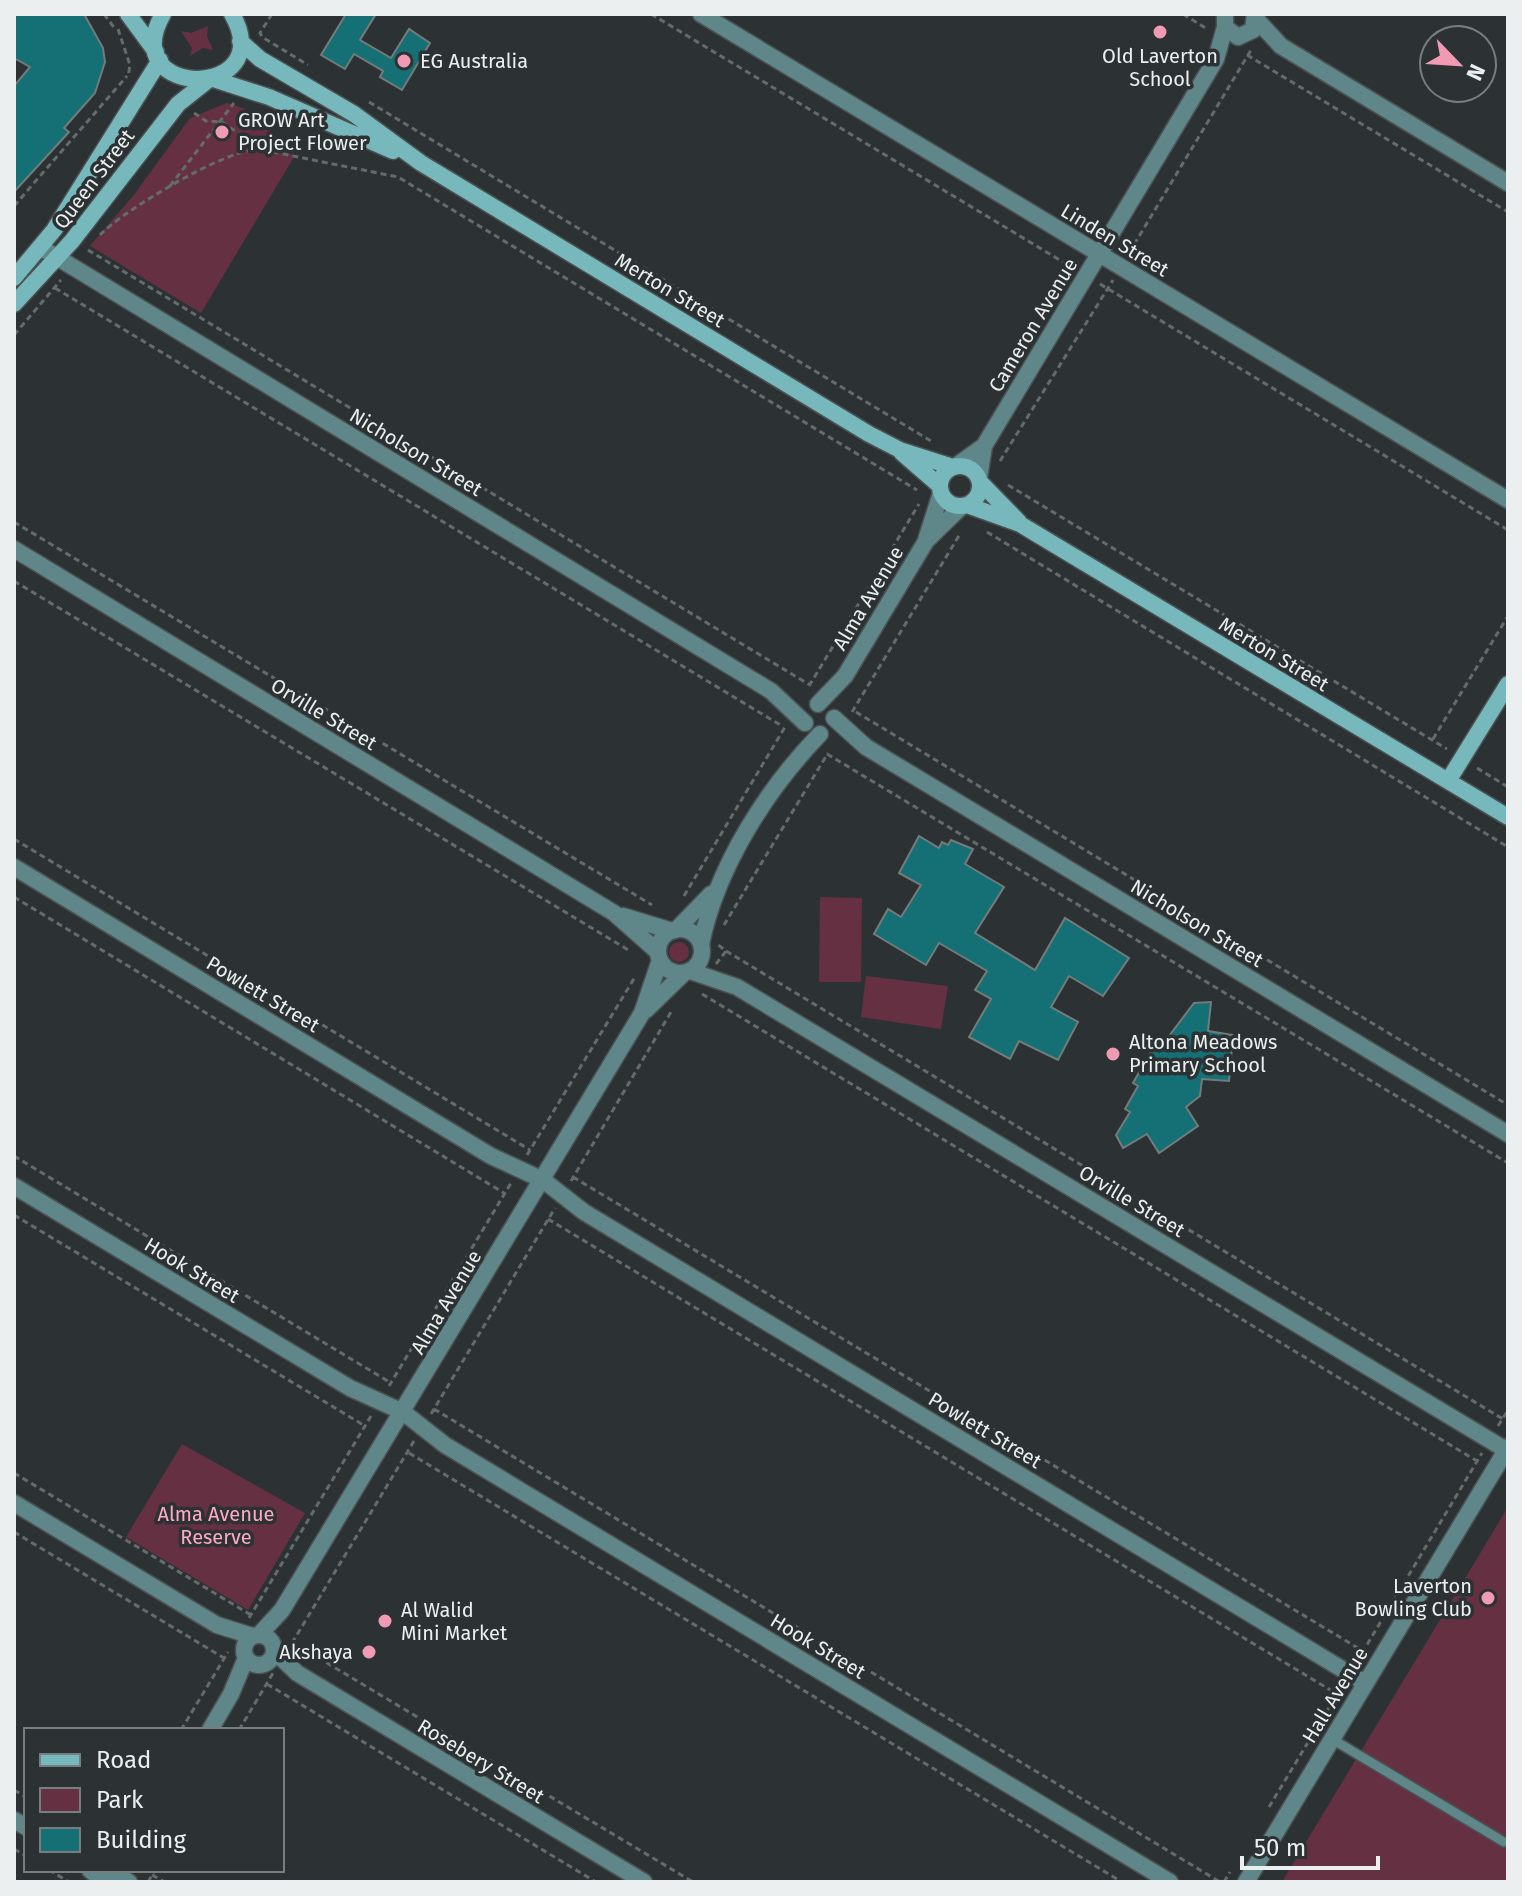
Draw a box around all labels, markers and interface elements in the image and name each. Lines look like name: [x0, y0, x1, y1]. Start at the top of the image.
marker: Old Laverton School: [1151, 23, 1169, 41]
north arrow: [1418, 24, 1498, 104]
place label: Old Laverton School: [1102, 44, 1218, 91]
place label: EG Australia: [420, 49, 528, 73]
marker: EG Australia: [395, 52, 413, 70]
text: N: [1460, 60, 1491, 85]
place label: GROW Art Project Flower: [238, 108, 367, 155]
marker: GROW Art Project Flower: [213, 123, 231, 141]
street label: Queen Street: [49, 124, 140, 234]
street label: Linden Street: [1057, 198, 1174, 282]
street label: Merton Street: [611, 248, 730, 333]
street label: Cameron Avenue: [984, 254, 1082, 396]
street label: Nicholson Street: [345, 403, 487, 501]
street label: Alma Avenue: [828, 542, 908, 654]
street label: Merton Street: [1215, 612, 1334, 697]
street label: Orville Street: [267, 673, 382, 755]
street label: Nicholson Street: [1126, 874, 1268, 972]
street label: Powlett Street: [202, 951, 325, 1038]
place label: Altona Meadows Primary School: [1129, 1030, 1277, 1077]
marker: Altona Meadows Primary School: [1104, 1045, 1122, 1063]
street label: Orville Street: [1075, 1160, 1190, 1242]
street label: Hook Street: [140, 1232, 245, 1308]
street label: Alma Avenue: [406, 1246, 486, 1358]
street label: Powlett Street: [924, 1387, 1047, 1474]
park label: Alma Avenue Reserve: [157, 1502, 275, 1549]
place label: Laverton Bowling Club: [1355, 1574, 1472, 1621]
marker: Laverton Bowling Club: [1479, 1589, 1497, 1607]
place label: Al Walid Mini Market: [401, 1598, 508, 1645]
street label: Hook Street: [766, 1608, 871, 1684]
marker: Al Walid Mini Market: [376, 1612, 394, 1630]
place label: Akshaya: [279, 1640, 353, 1664]
marker: Akshaya: [360, 1643, 378, 1661]
street label: Hall Avenue: [1297, 1643, 1373, 1747]
street label: Rosebery Street: [413, 1714, 549, 1809]
legend: [24, 1728, 284, 1872]
text: Road: [96, 1746, 151, 1774]
text: Park: [96, 1786, 144, 1814]
scale bar: [1242, 1820, 1378, 1870]
text: Building: [96, 1826, 186, 1854]
text: 50 m: [1254, 1834, 1306, 1862]

